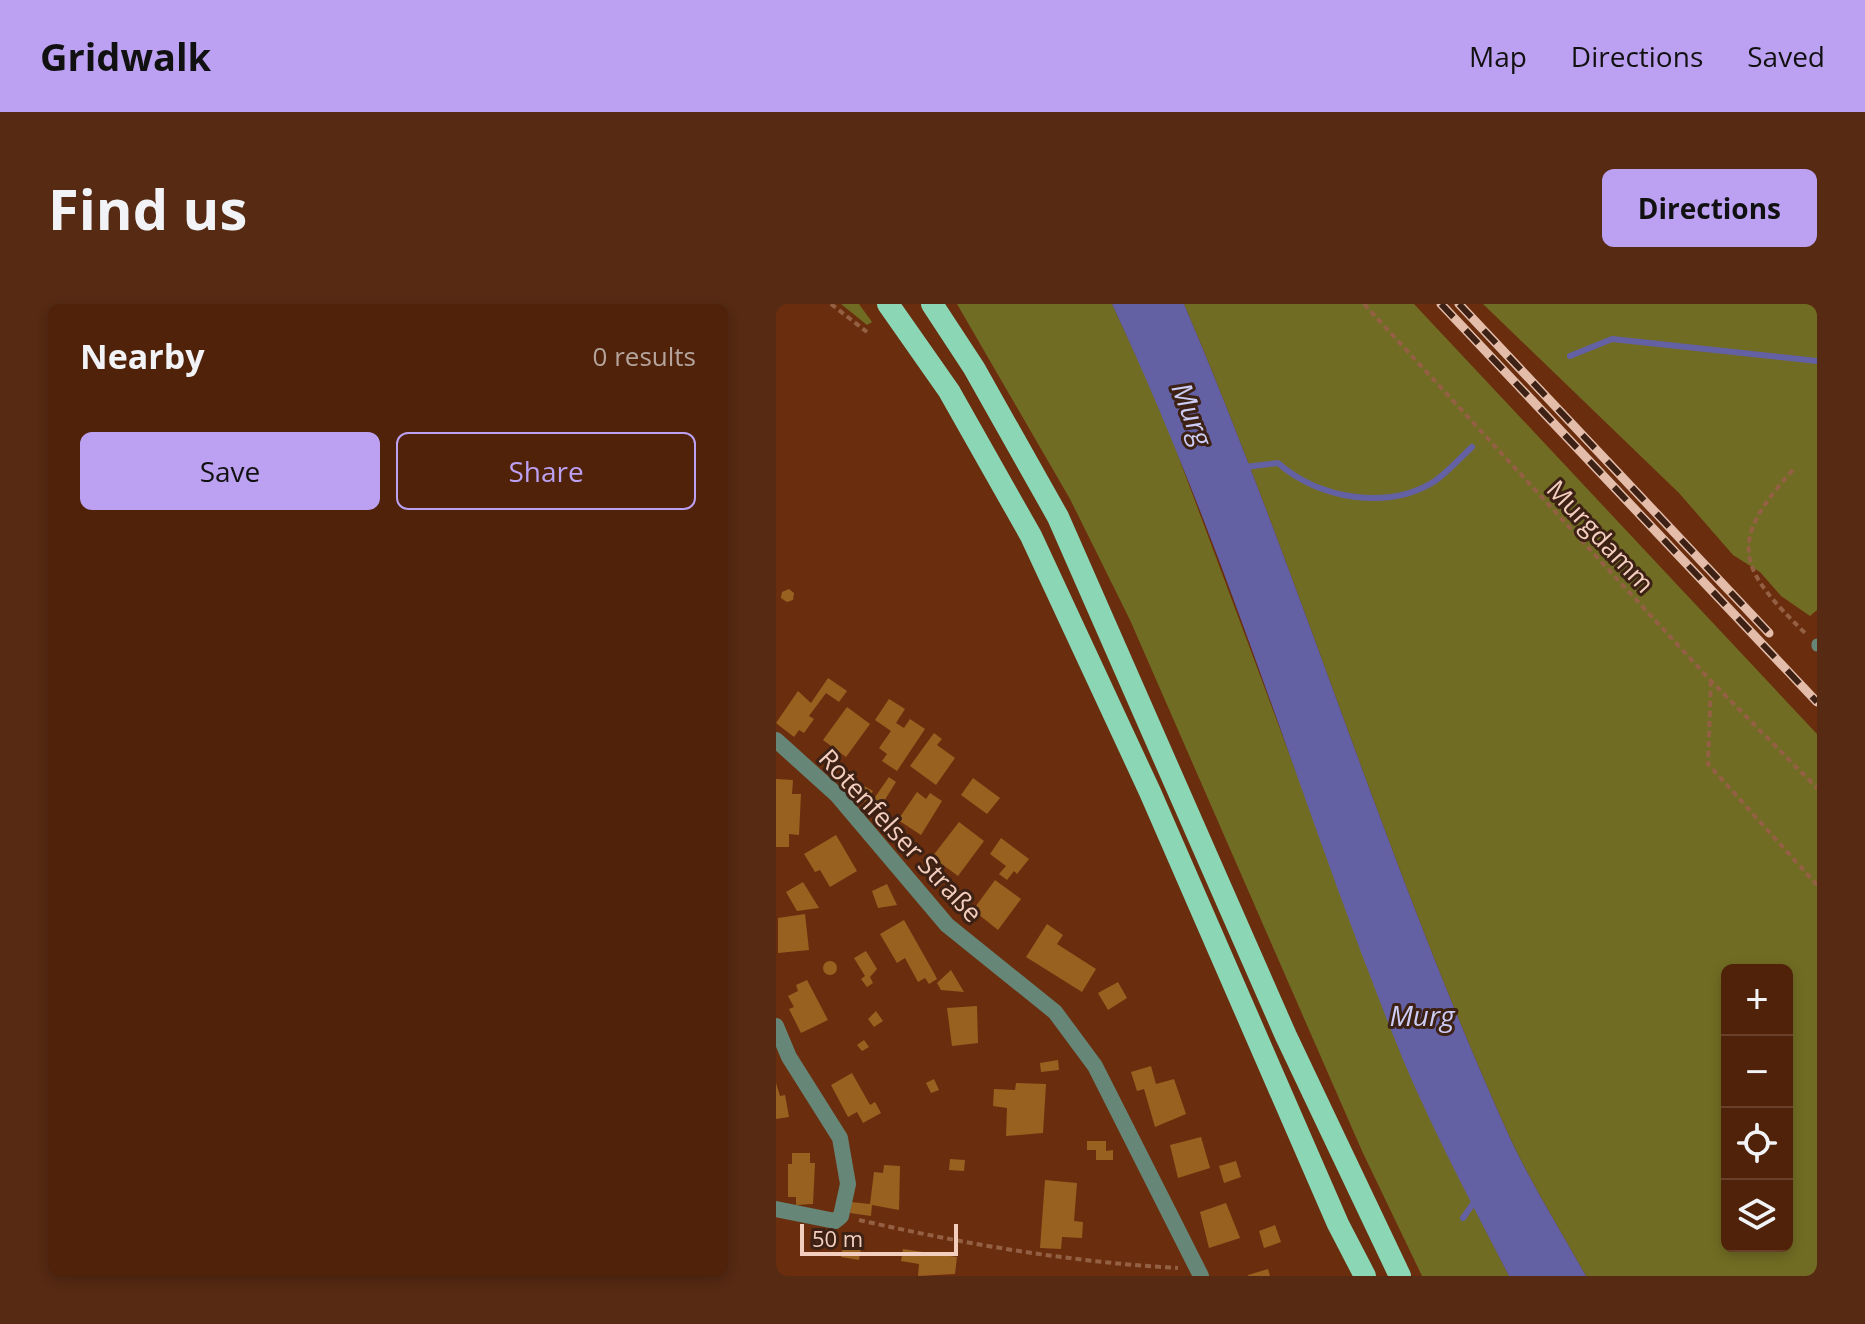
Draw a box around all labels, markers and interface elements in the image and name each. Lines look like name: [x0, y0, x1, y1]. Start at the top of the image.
text: Gridwalk: [40, 30, 211, 82]
text: Map: [1469, 37, 1527, 75]
text: Directions: [1571, 37, 1703, 75]
text: Saved: [1747, 37, 1825, 75]
button: Directions: [1602, 169, 1817, 247]
text: Find us: [48, 170, 247, 246]
text: Nearby: [80, 333, 205, 379]
text: 0 results: [593, 338, 696, 374]
water label: Murg: [1164, 377, 1223, 453]
button: Save: [80, 432, 380, 510]
button: Share: [396, 432, 696, 510]
street label: Murgdamm: [1539, 472, 1663, 600]
street label: Rotenfelser Straße: [811, 740, 991, 930]
map controls: [1721, 964, 1793, 1252]
button: +: [1721, 964, 1793, 1036]
water label: Murg: [1389, 996, 1456, 1034]
button: −: [1721, 1036, 1793, 1108]
button: locate: [1721, 1108, 1793, 1180]
button: layers: [1721, 1180, 1793, 1252]
scale bar: [800, 1220, 958, 1256]
text: 50 m: [812, 1223, 863, 1253]

